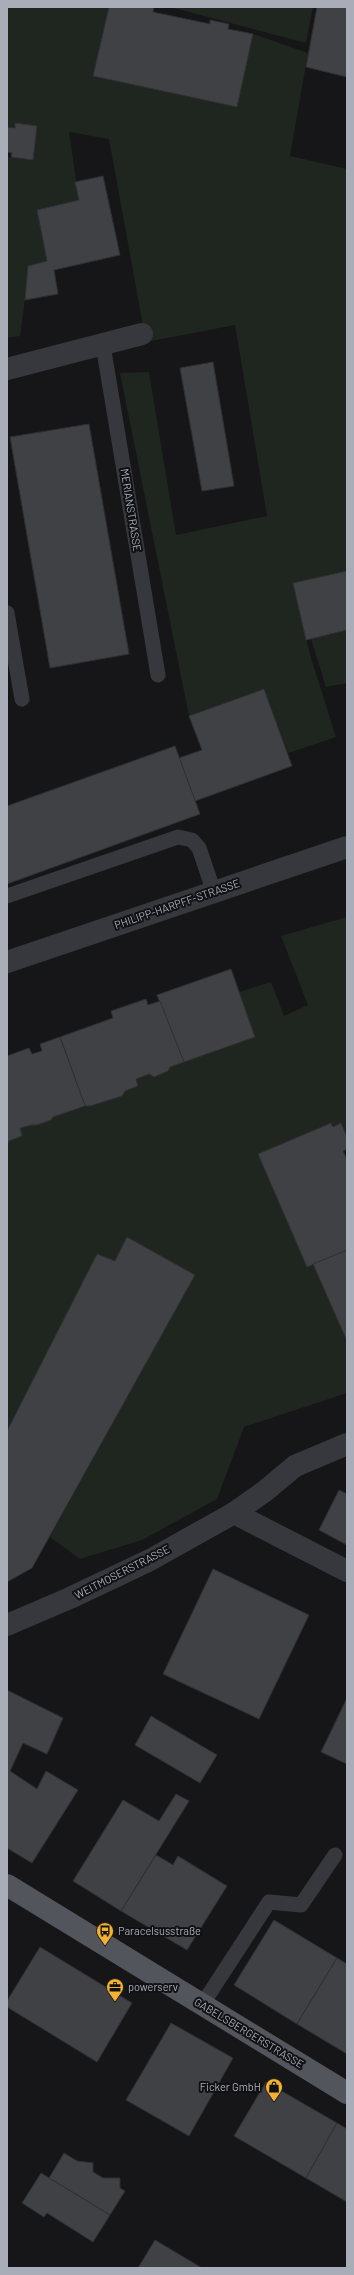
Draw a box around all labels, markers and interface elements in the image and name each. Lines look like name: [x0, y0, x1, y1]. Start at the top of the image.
street label: MERIANSTRASSE: [119, 468, 145, 553]
street label: PHILIPP-HARPFF-STRASSE: [112, 876, 242, 931]
street label: WEITMOSERSTRASSE: [72, 1542, 172, 1601]
bus stop icon: Paracelsusstraße: [95, 1921, 115, 1946]
place label: Paracelsusstraße: [118, 1924, 201, 1937]
office icon: powerserv: [105, 1977, 125, 2002]
place label: powerserv: [128, 1980, 178, 1993]
street label: GABELSBERGERSTRASSE: [192, 1995, 307, 2071]
shop icon: Ficker GmbH: [264, 2077, 284, 2102]
place label: Ficker GmbH: [200, 2080, 261, 2093]

